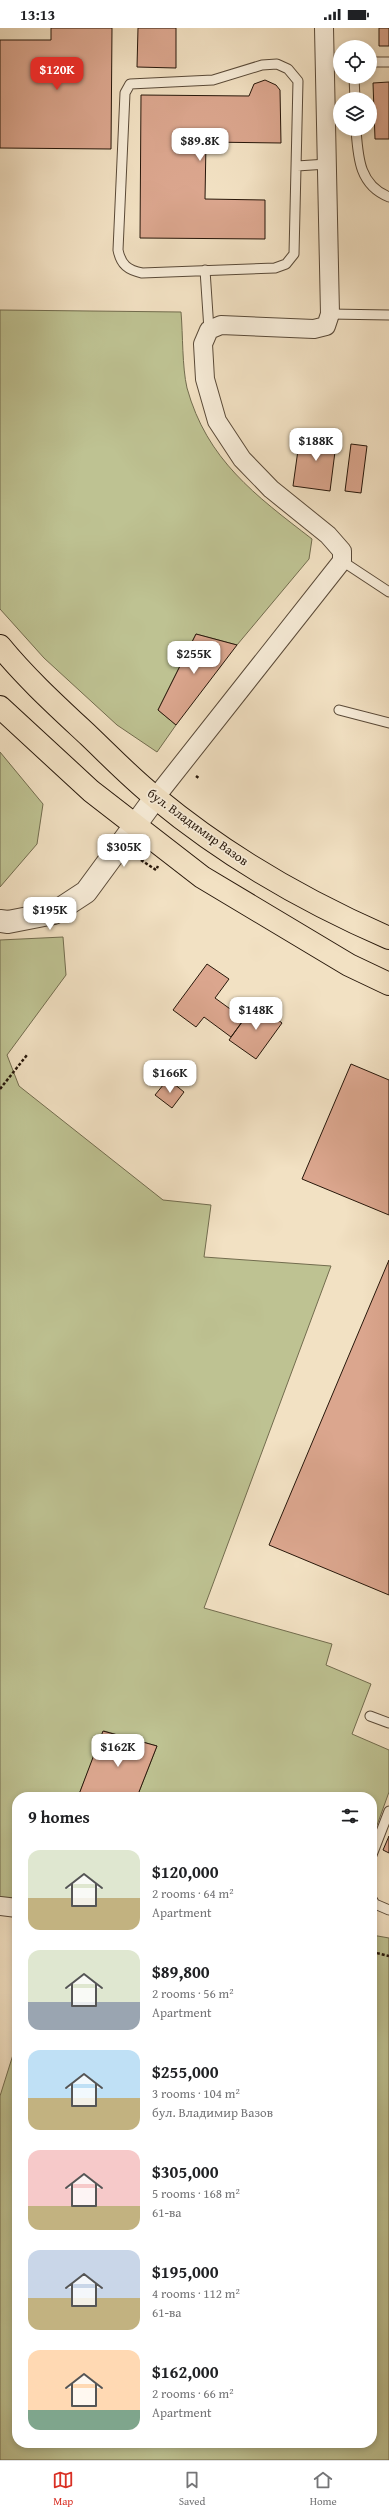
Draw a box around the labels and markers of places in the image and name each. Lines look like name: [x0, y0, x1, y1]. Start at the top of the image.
pin: $120K: [29, 57, 85, 91]
pin: $89.8K: [167, 128, 233, 162]
pin: $188K: [288, 428, 344, 462]
pin: $255K: [166, 641, 222, 675]
pin: $305K: [96, 834, 152, 868]
pin: $195K: [22, 897, 78, 931]
pin: $148K: [228, 997, 284, 1031]
pin: $166K: [142, 1060, 198, 1094]
pin: $162K: [90, 1734, 146, 1768]

